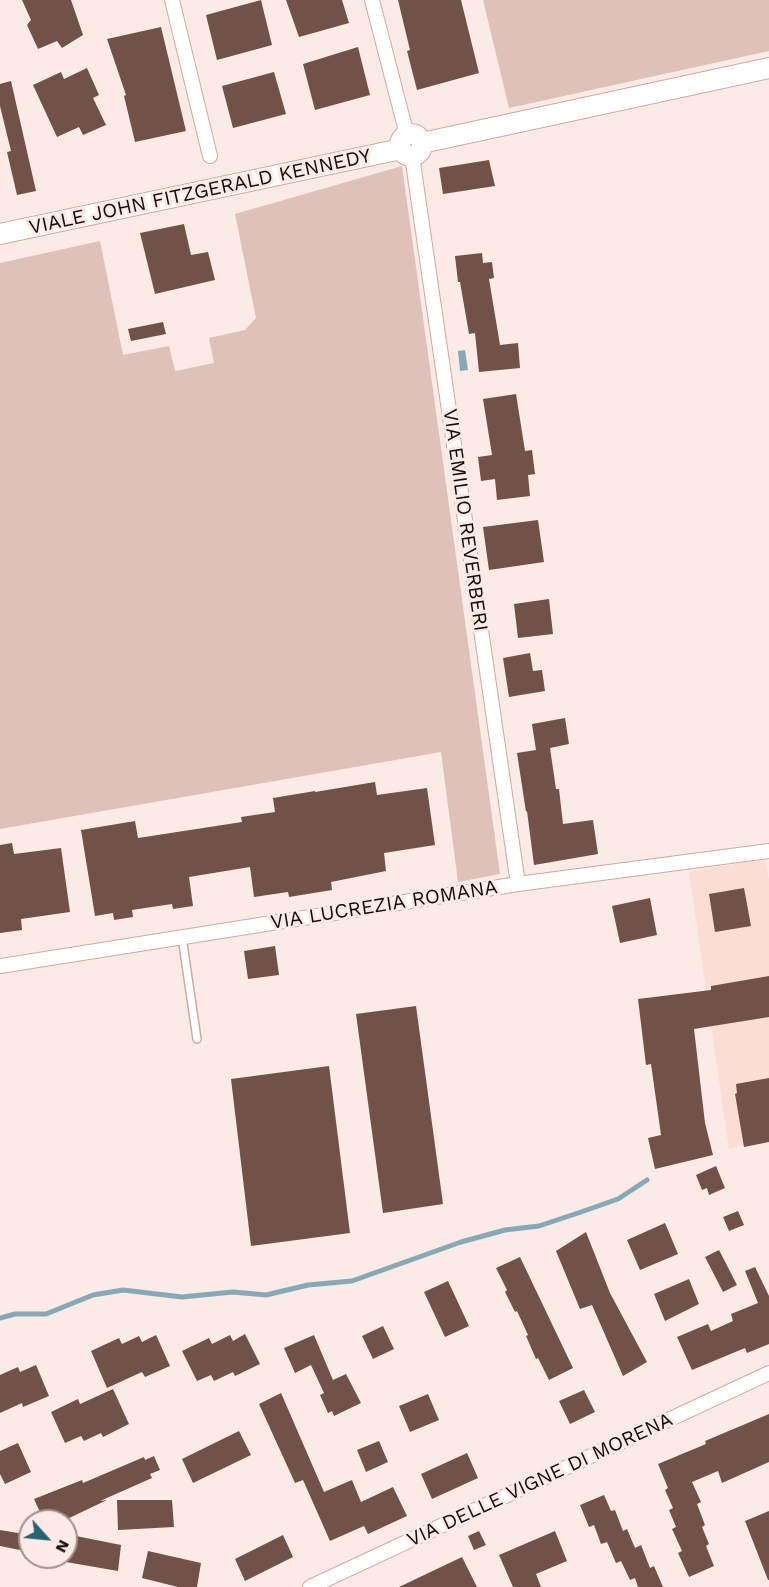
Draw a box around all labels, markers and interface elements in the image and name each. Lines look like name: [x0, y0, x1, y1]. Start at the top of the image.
street label: VIALE JOHN FITZGERALD KENNEDY: [27, 144, 373, 240]
street label: VIA EMILIO REVERBERI: [437, 407, 493, 633]
street label: VIA LUCREZIA ROMANA: [269, 875, 499, 935]
street label: VIA DELLE VIGNE DI MORENA: [403, 1408, 677, 1552]
north arrow: [18, 1509, 78, 1569]
text: N: [52, 1537, 74, 1556]

